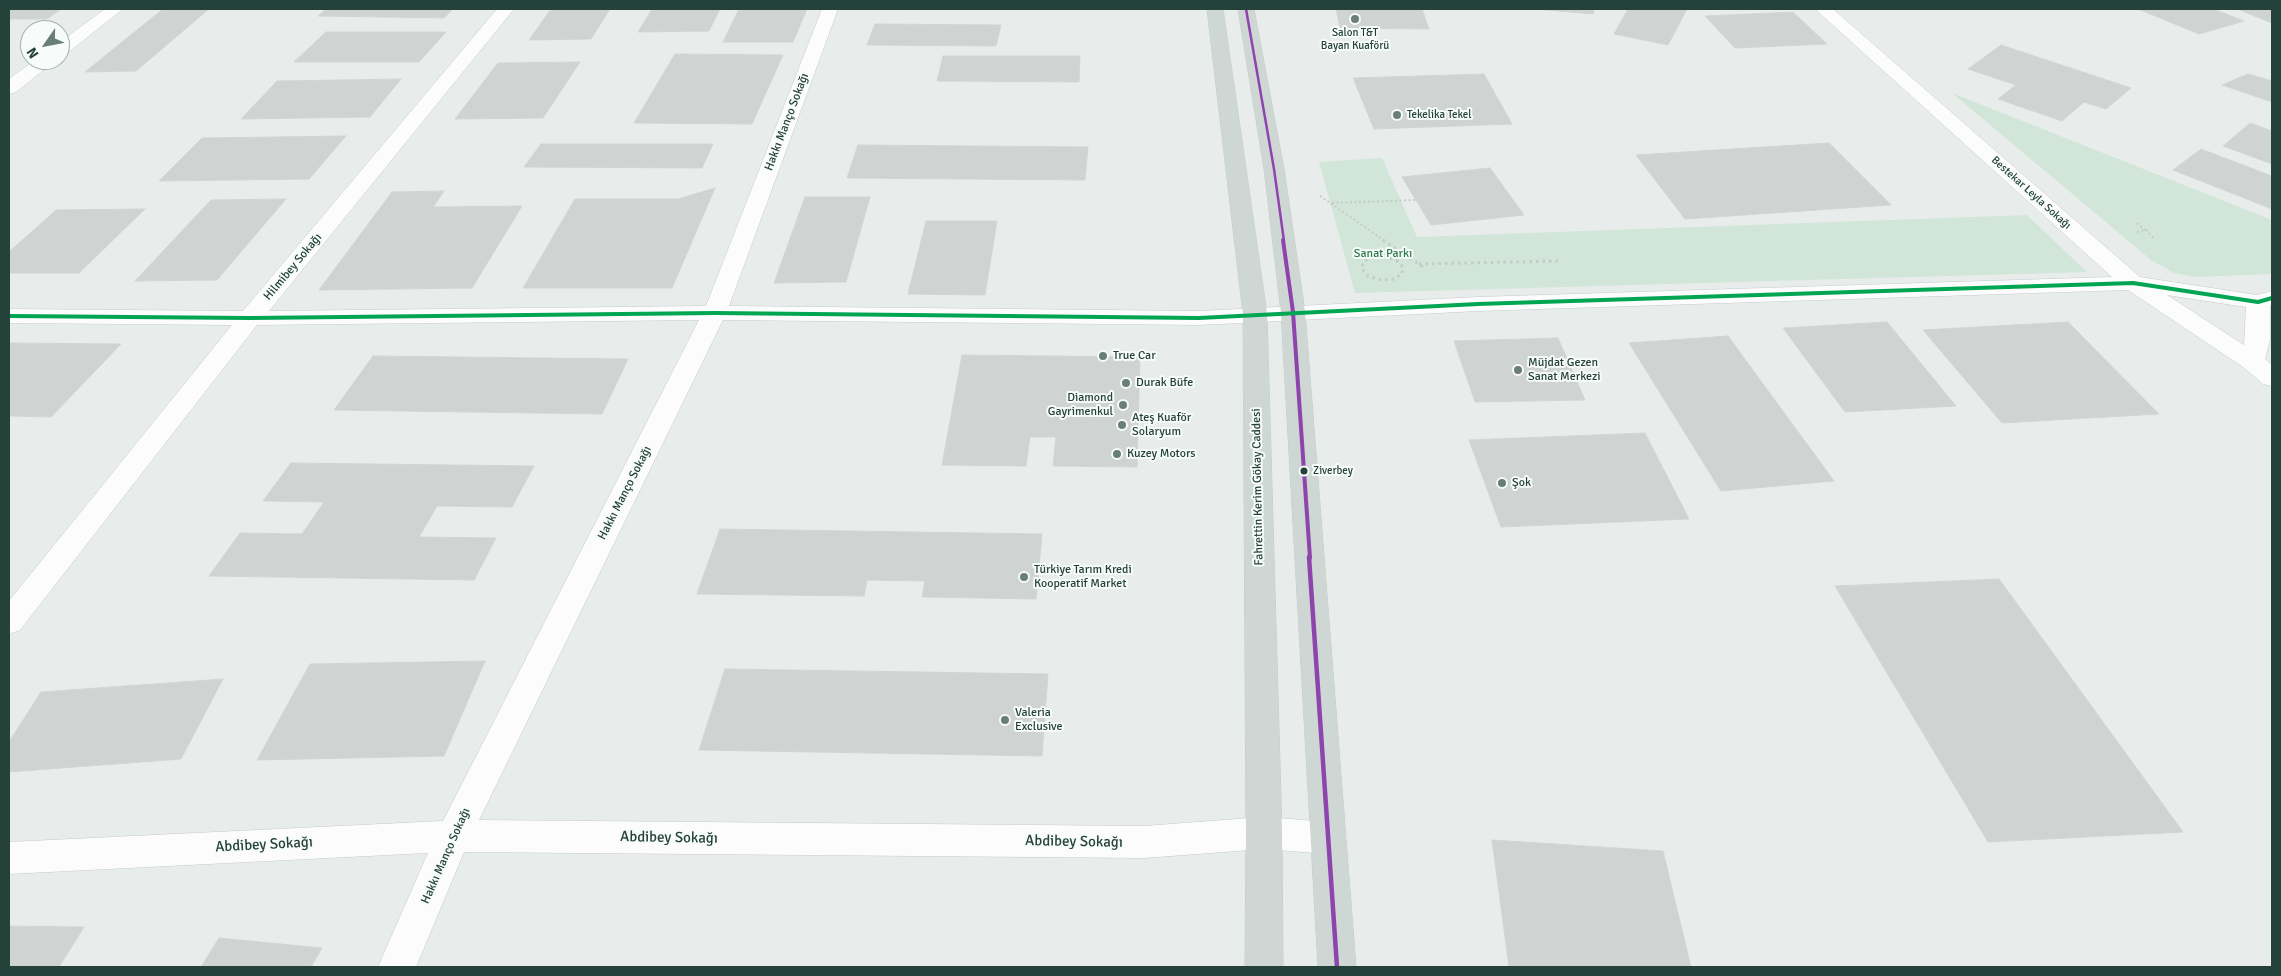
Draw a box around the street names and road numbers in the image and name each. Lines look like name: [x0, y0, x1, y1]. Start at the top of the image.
street label: Hakkı Manço Sokağı: [762, 71, 812, 173]
street label: Bestekar Leyla Sokağı: [1988, 154, 2074, 232]
street label: Hilmibey Sokağı: [261, 231, 325, 303]
street label: Fahrettin Kerim Gökay Caddesi: [1249, 408, 1267, 566]
street label: Hakkı Manço Sokağı: [595, 444, 655, 542]
street label: Hakkı Manço Sokağı: [418, 806, 474, 906]
street label: Abdibey Sokağı: [620, 828, 718, 848]
street label: Abdibey Sokağı: [1025, 832, 1123, 852]
street label: Abdibey Sokağı: [215, 833, 313, 857]

